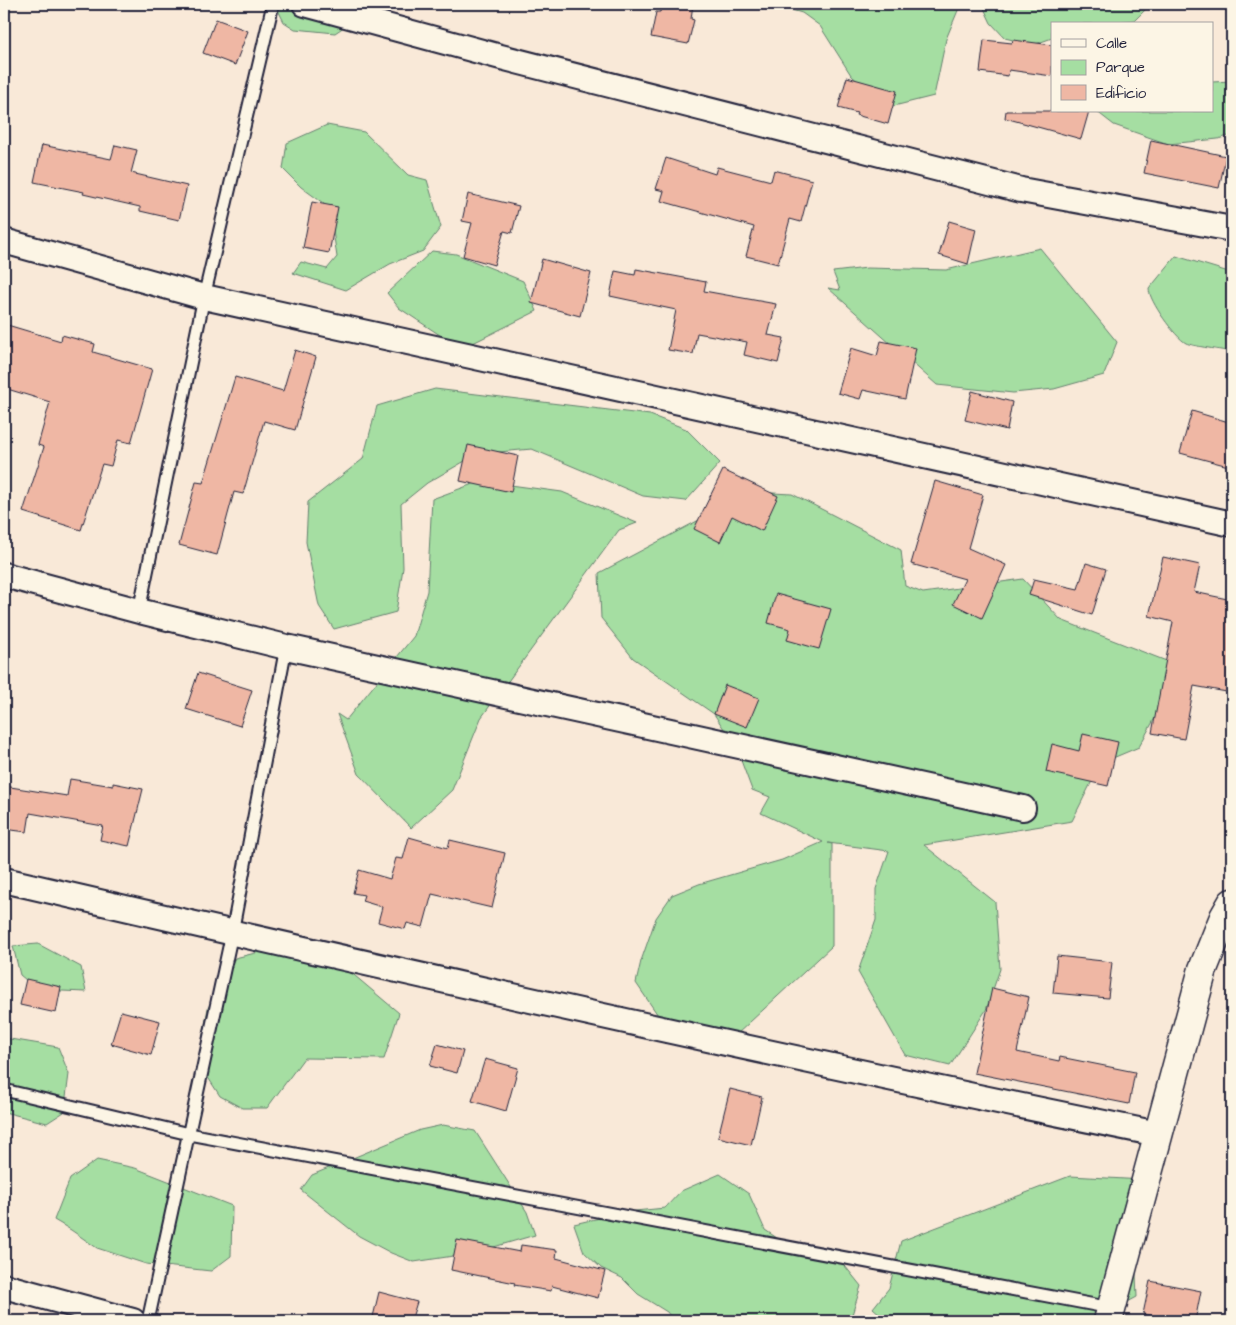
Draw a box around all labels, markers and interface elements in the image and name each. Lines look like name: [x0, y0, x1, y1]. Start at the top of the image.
legend: [1051, 22, 1214, 112]
text: Calle: [1096, 33, 1127, 54]
text: Parque: [1096, 57, 1145, 78]
text: Edificio: [1096, 83, 1147, 104]

